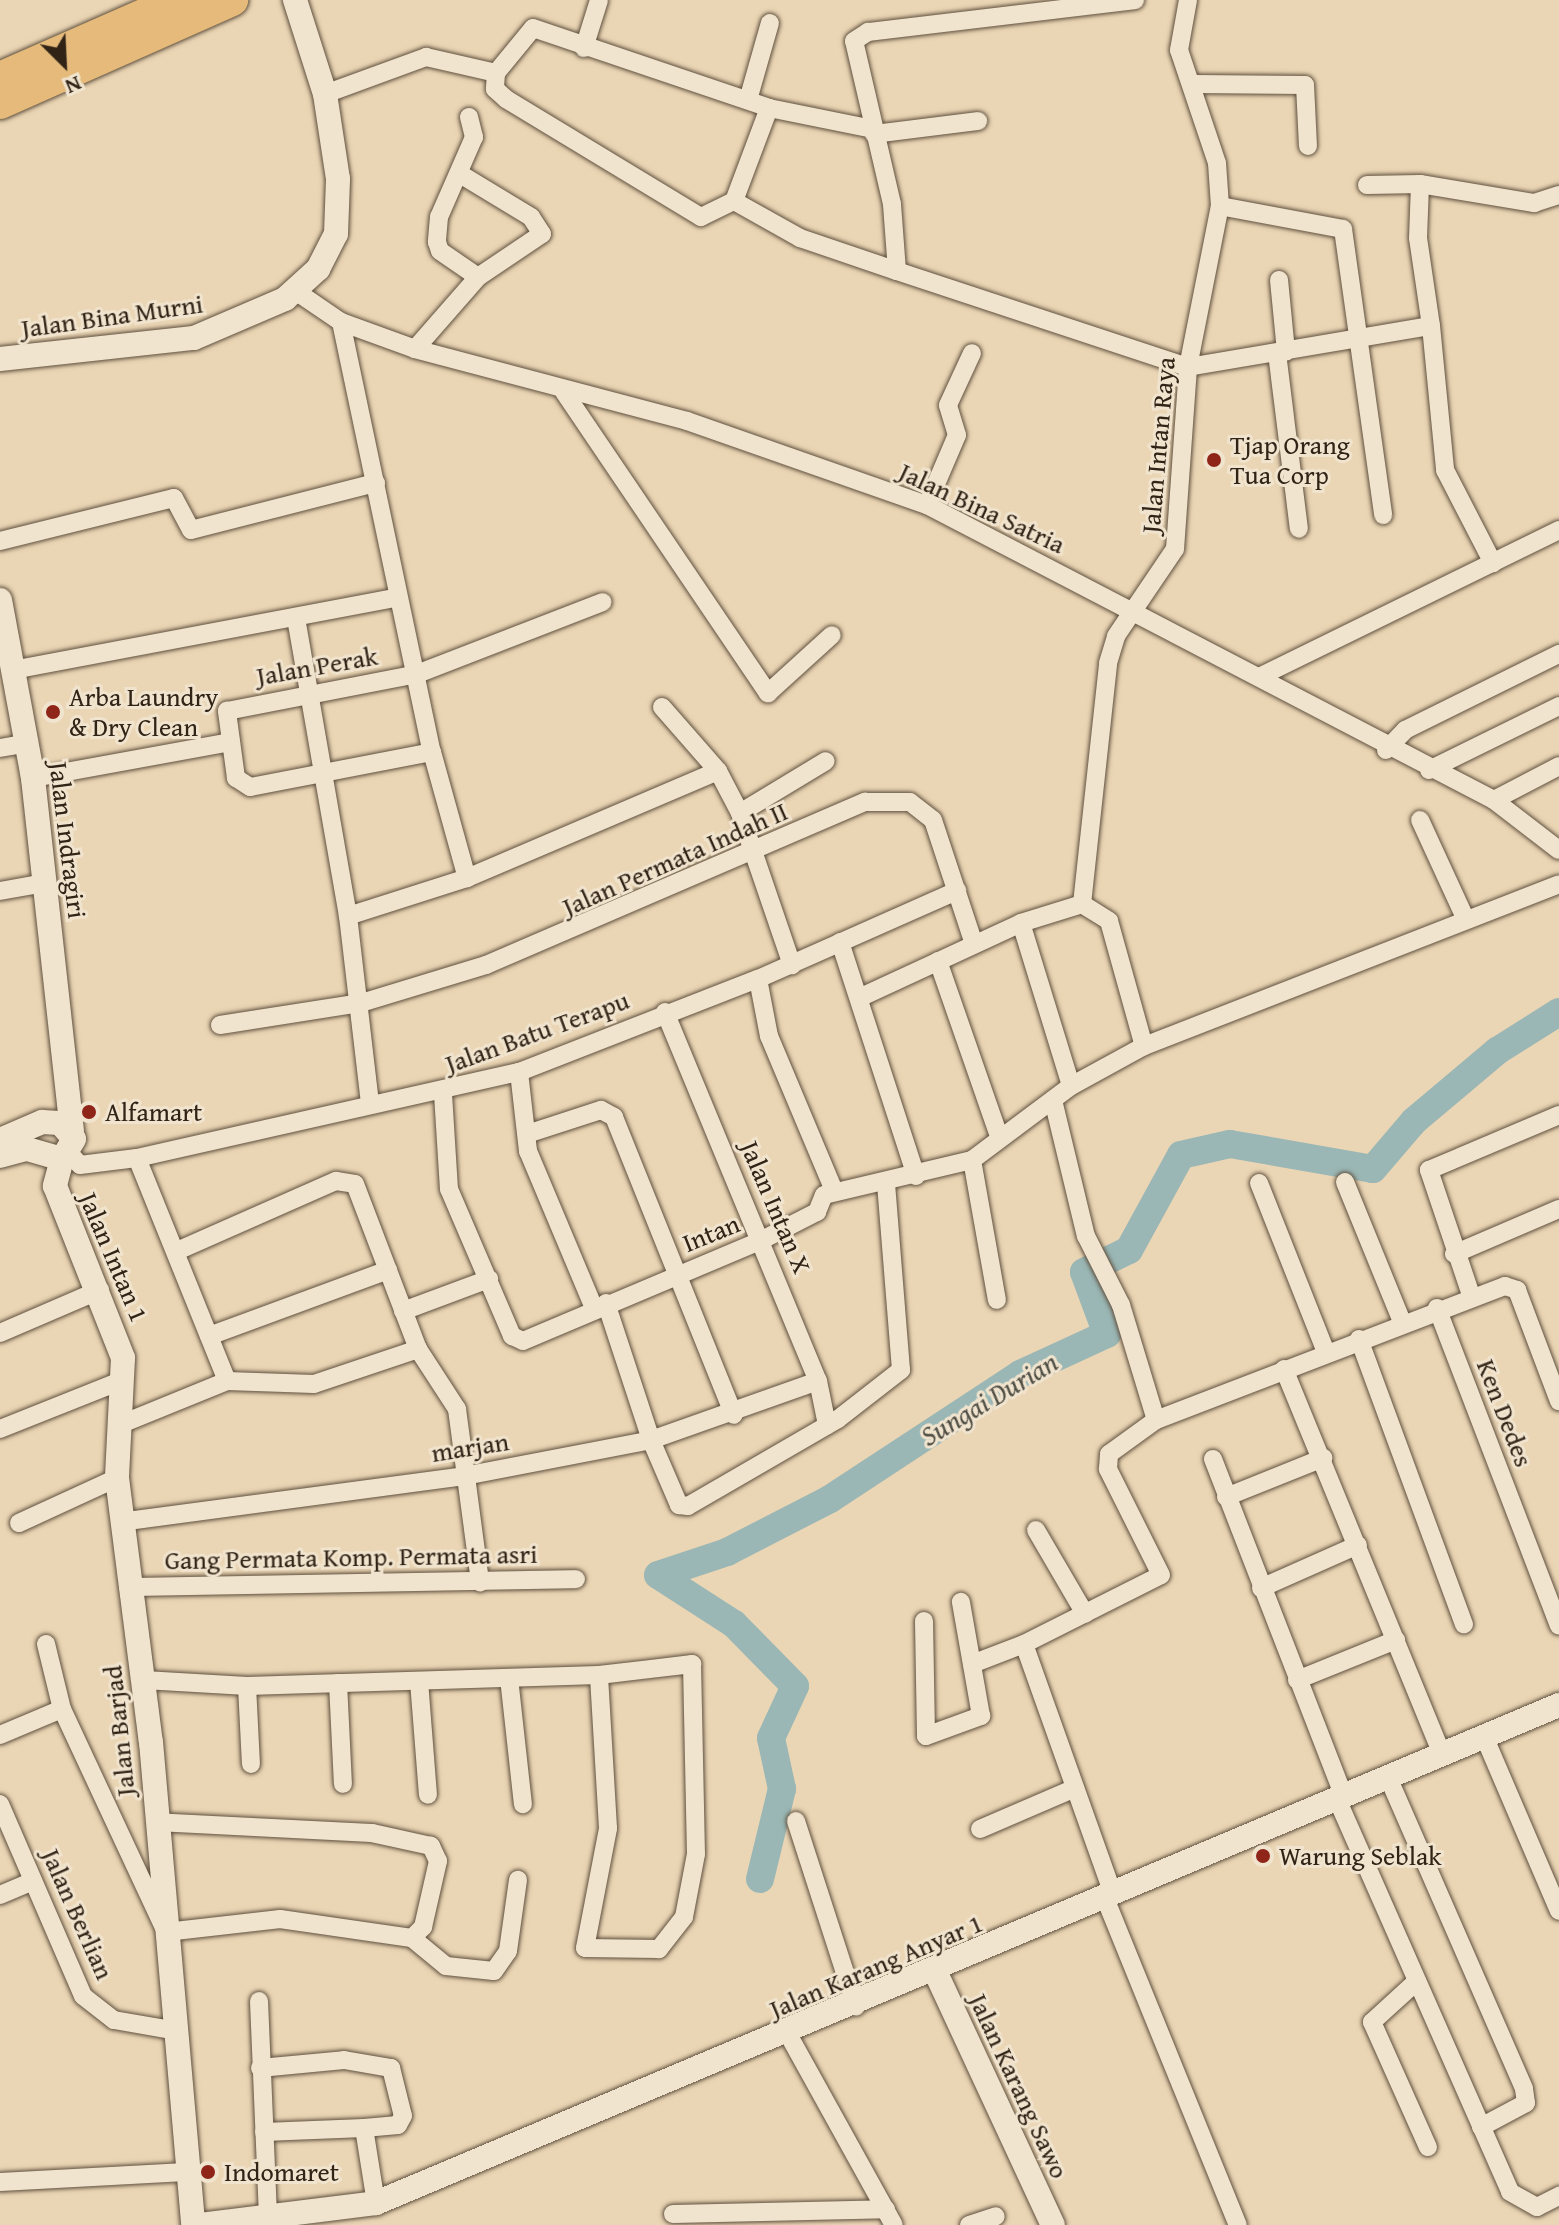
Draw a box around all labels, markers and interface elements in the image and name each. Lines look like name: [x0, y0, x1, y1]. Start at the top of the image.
north arrow: [24, 24, 104, 104]
text: N: [61, 68, 87, 104]
street label: Jalan Bina Murni: [19, 288, 205, 344]
street label: Jalan Intan Raya: [1135, 356, 1181, 534]
place label: Tjap Orang Tua Corp: [1230, 429, 1350, 490]
marker: Tjap Orang Tua Corp: [1205, 451, 1223, 469]
street label: Jalan Bina Satria: [894, 456, 1070, 560]
street label: Jalan Perak: [254, 640, 380, 692]
place label: Arba Laundry & Dry Clean: [69, 681, 218, 742]
marker: Arba Laundry & Dry Clean: [44, 703, 62, 721]
street label: Jalan Indragiri: [43, 760, 93, 920]
street label: Jalan Permata Indah II: [558, 795, 792, 923]
street label: Jalan Batu Terapu: [441, 984, 633, 1080]
place label: Alfamart: [105, 1096, 202, 1128]
marker: Alfamart: [80, 1103, 98, 1121]
street label: Jalan Intan X: [734, 1136, 818, 1278]
street label: Jalan Intan 1: [73, 1188, 155, 1326]
street label: Intan: [678, 1208, 744, 1258]
water label: Sungai Durian: [914, 1345, 1064, 1453]
street label: Ken Dedes: [1470, 1355, 1540, 1471]
street label: marjan: [429, 1425, 511, 1469]
street label: Gang Permata Komp. Permata asri: [164, 1538, 538, 1576]
street label: Jalan Barjad: [97, 1664, 141, 1798]
place label: Warung Seblak: [1279, 1840, 1442, 1872]
street label: Jalan Berlian: [35, 1844, 121, 1984]
marker: Warung Seblak: [1254, 1847, 1272, 1865]
street label: Jalan Karang Anyar 1: [765, 1907, 987, 2025]
street label: Jalan Karang Sawo: [963, 1989, 1075, 2183]
place label: Indomaret: [224, 2156, 339, 2188]
marker: Indomaret: [199, 2163, 217, 2181]

